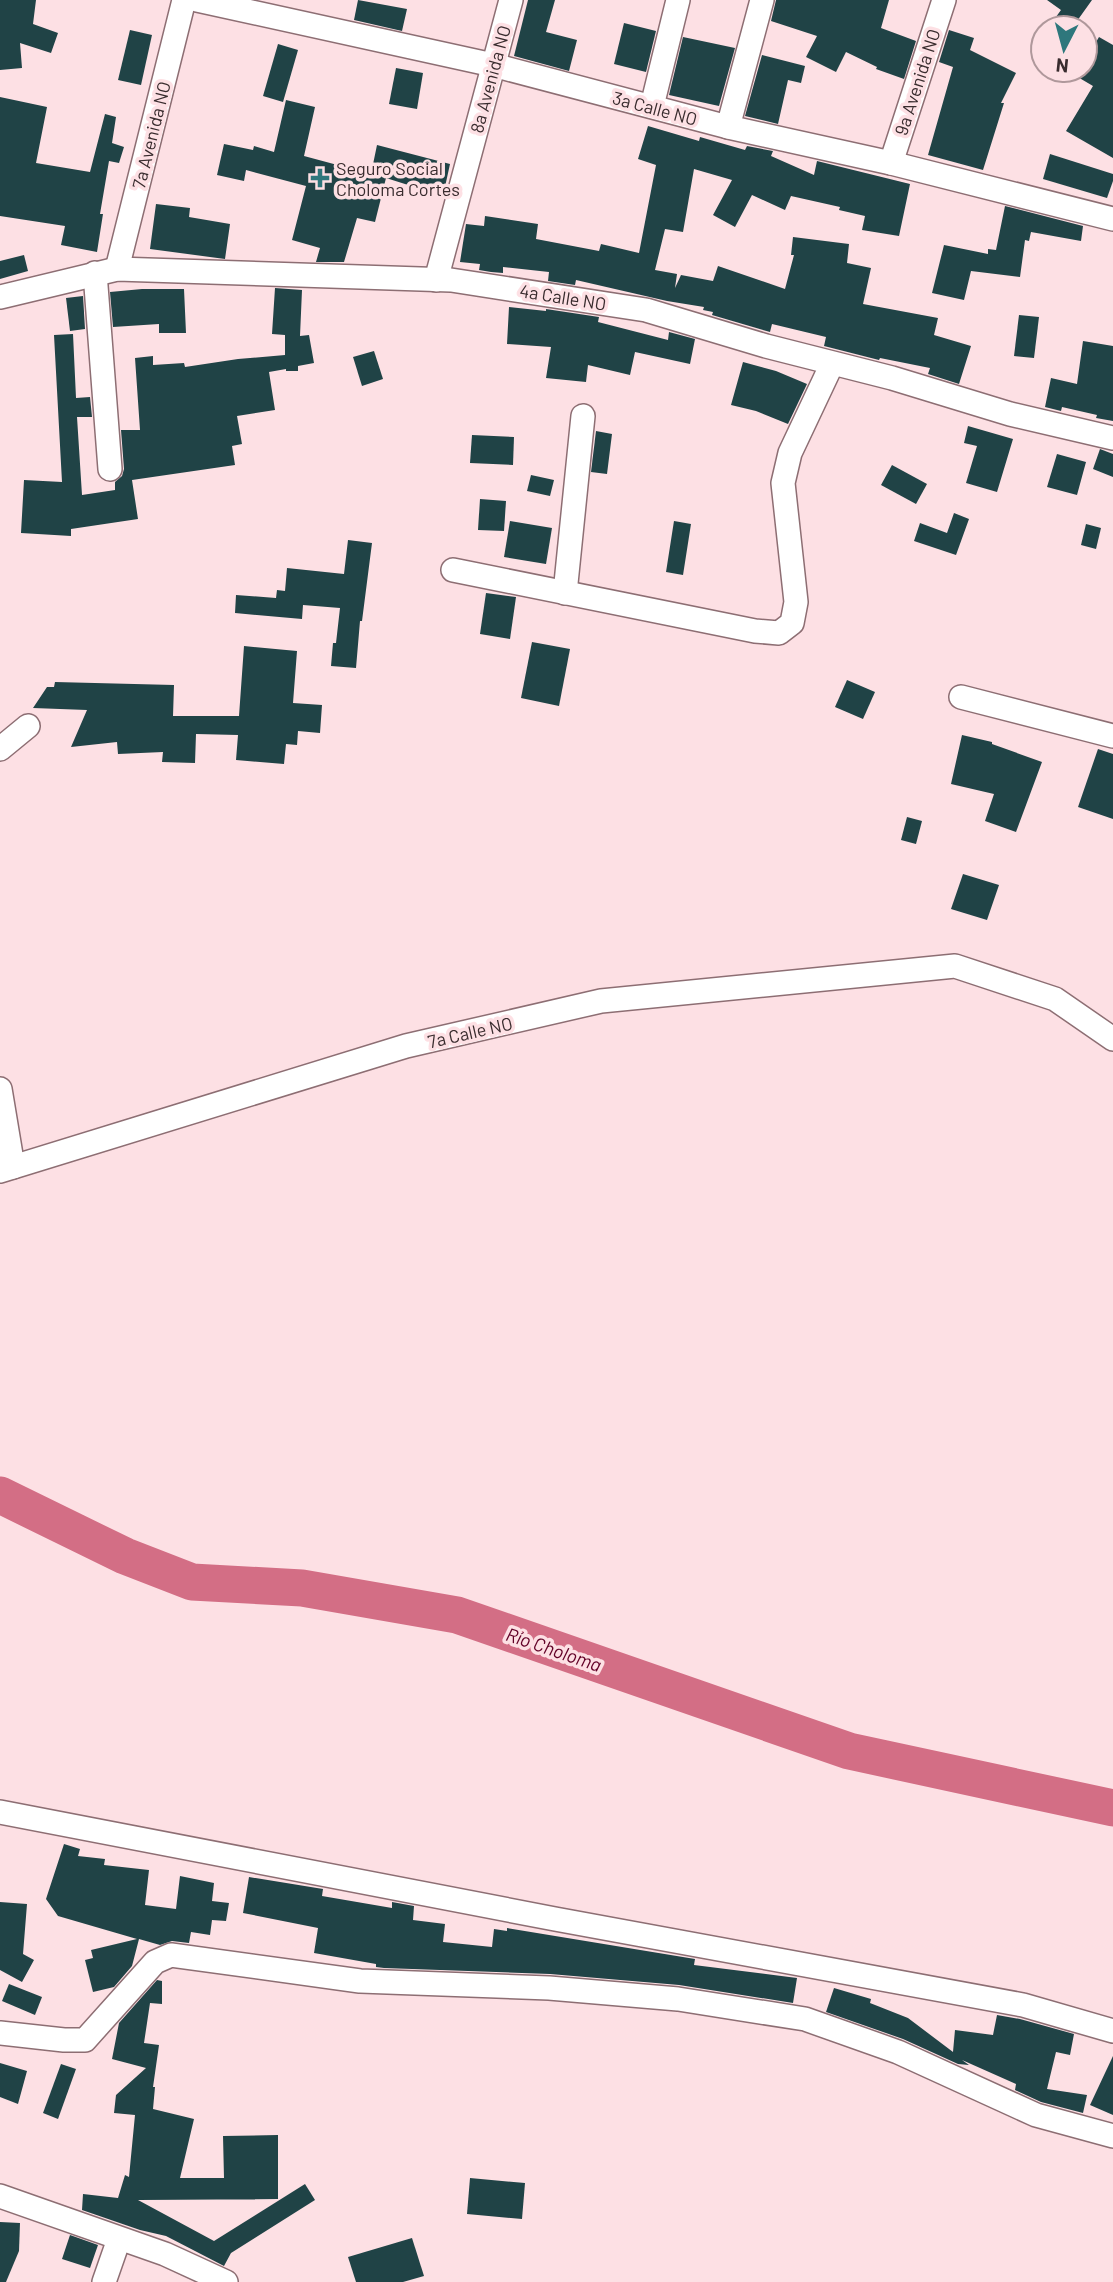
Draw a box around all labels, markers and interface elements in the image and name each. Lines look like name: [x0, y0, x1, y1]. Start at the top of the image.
north arrow: [1029, 14, 1099, 84]
street label: 8a Avenida NO: [465, 23, 515, 135]
street label: 9a Avenida NO: [889, 26, 945, 138]
text: N: [1055, 54, 1070, 79]
street label: 7a Avenida NO: [127, 79, 175, 191]
street label: 3a Calle NO: [610, 86, 700, 130]
place label: Seguro Social Choloma Cortes: [336, 157, 460, 200]
marker: Seguro Social Choloma Cortes: [310, 168, 330, 188]
street label: 4a Calle NO: [518, 279, 608, 315]
street label: 7a Calle NO: [426, 1012, 514, 1052]
water label: Río Choloma: [503, 1622, 605, 1676]

